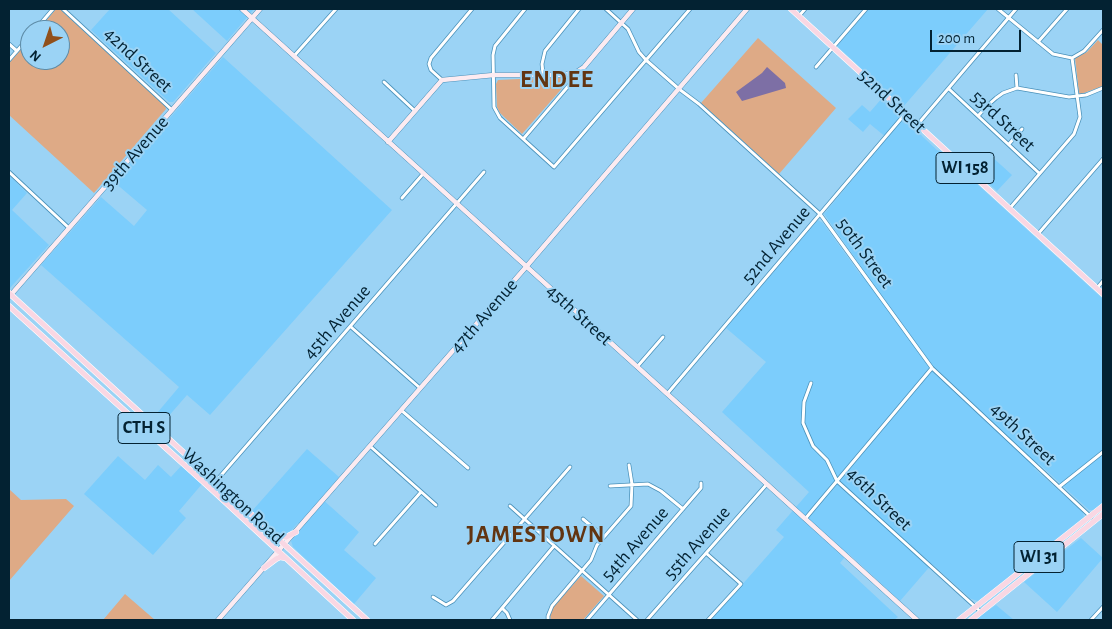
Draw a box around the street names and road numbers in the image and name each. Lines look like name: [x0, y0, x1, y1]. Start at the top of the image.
street label: 42nd Street: [99, 23, 177, 97]
street label: 52nd Street: [853, 64, 931, 138]
street label: 53rd Street: [966, 86, 1040, 156]
street label: 39th Avenue: [96, 111, 174, 195]
road number: WI 158: [936, 152, 994, 184]
street label: 52nd Avenue: [737, 201, 815, 289]
street label: 50th Street: [832, 213, 898, 293]
street label: 47th Avenue: [445, 274, 523, 358]
street label: 45th Street: [541, 279, 617, 351]
street label: 45th Avenue: [298, 280, 376, 364]
street label: 49th Street: [985, 398, 1061, 470]
road number: CTH S: [118, 412, 170, 443]
street label: Washington Road: [177, 443, 289, 549]
street label: 46th Street: [842, 462, 916, 536]
street label: 55th Avenue: [659, 501, 735, 585]
street label: 54th Avenue: [596, 502, 674, 586]
road number: WI 31: [1014, 542, 1064, 572]

